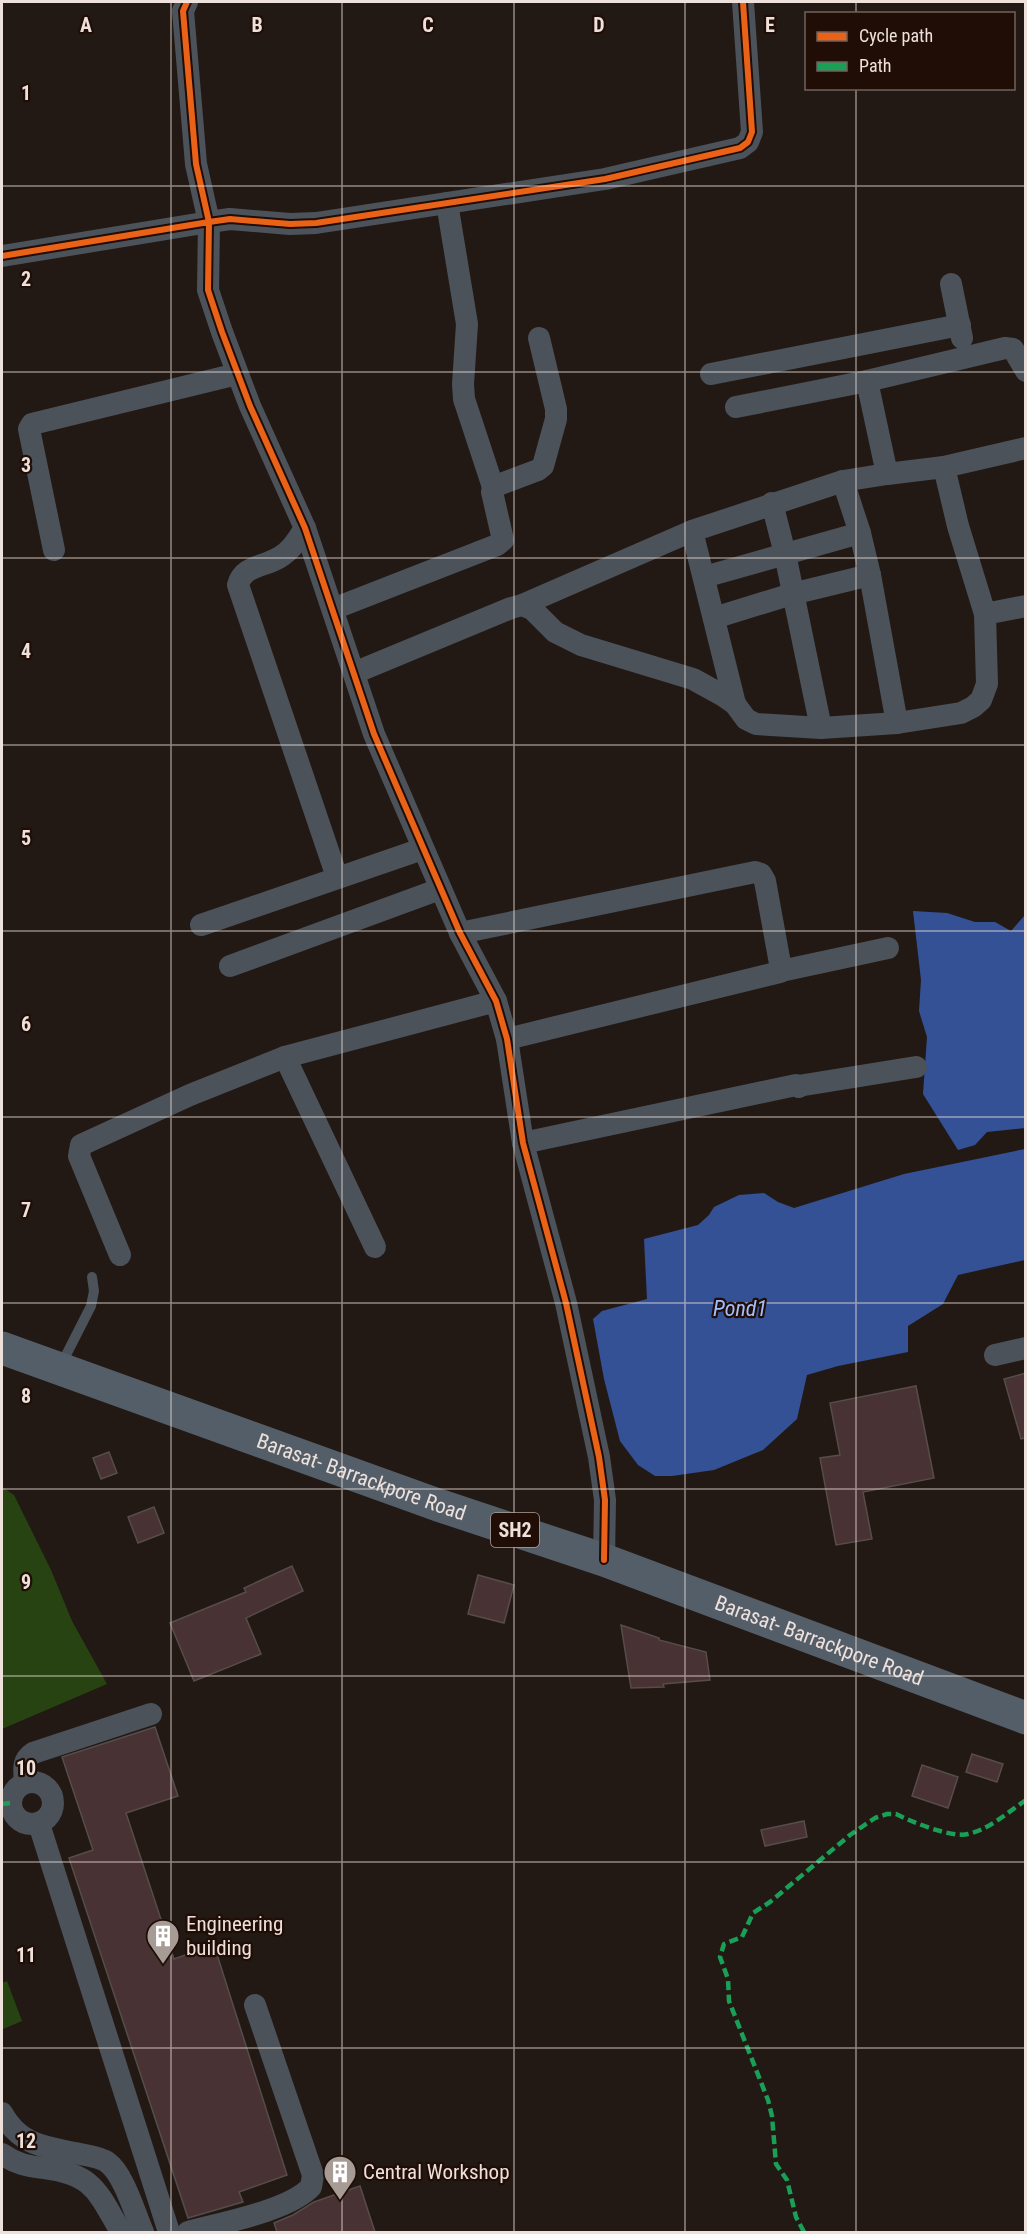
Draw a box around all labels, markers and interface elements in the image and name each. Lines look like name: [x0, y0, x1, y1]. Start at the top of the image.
legend: [805, 12, 1015, 90]
text: A: [80, 13, 92, 37]
text: B: [251, 13, 263, 37]
text: C: [422, 13, 434, 37]
text: D: [593, 13, 605, 37]
text: E: [765, 13, 775, 37]
text: Cycle path: [859, 25, 933, 46]
text: Path: [859, 55, 892, 76]
text: 1: [21, 81, 31, 105]
text: 2: [21, 267, 31, 291]
text: 3: [21, 453, 31, 477]
text: 4: [21, 639, 31, 663]
text: 5: [21, 826, 31, 850]
text: 6: [21, 1012, 31, 1036]
text: 7: [21, 1198, 31, 1222]
water label: Pond1: [713, 1296, 767, 1321]
text: 8: [21, 1384, 31, 1408]
street label: Barasat- Barrackpore Road: [254, 1429, 469, 1525]
road number: SH2: [491, 1513, 539, 1547]
text: 9: [21, 1570, 31, 1594]
street label: Barasat- Barrackpore Road: [712, 1591, 927, 1690]
text: 10: [16, 1756, 36, 1780]
place label: Engineering building: [186, 1912, 283, 1960]
building icon: Engineering building: [145, 1918, 181, 1965]
text: 11: [16, 1943, 36, 1967]
text: 12: [16, 2129, 36, 2153]
building icon: Central Workshop: [322, 2154, 358, 2201]
place label: Central Workshop: [363, 2160, 510, 2184]

